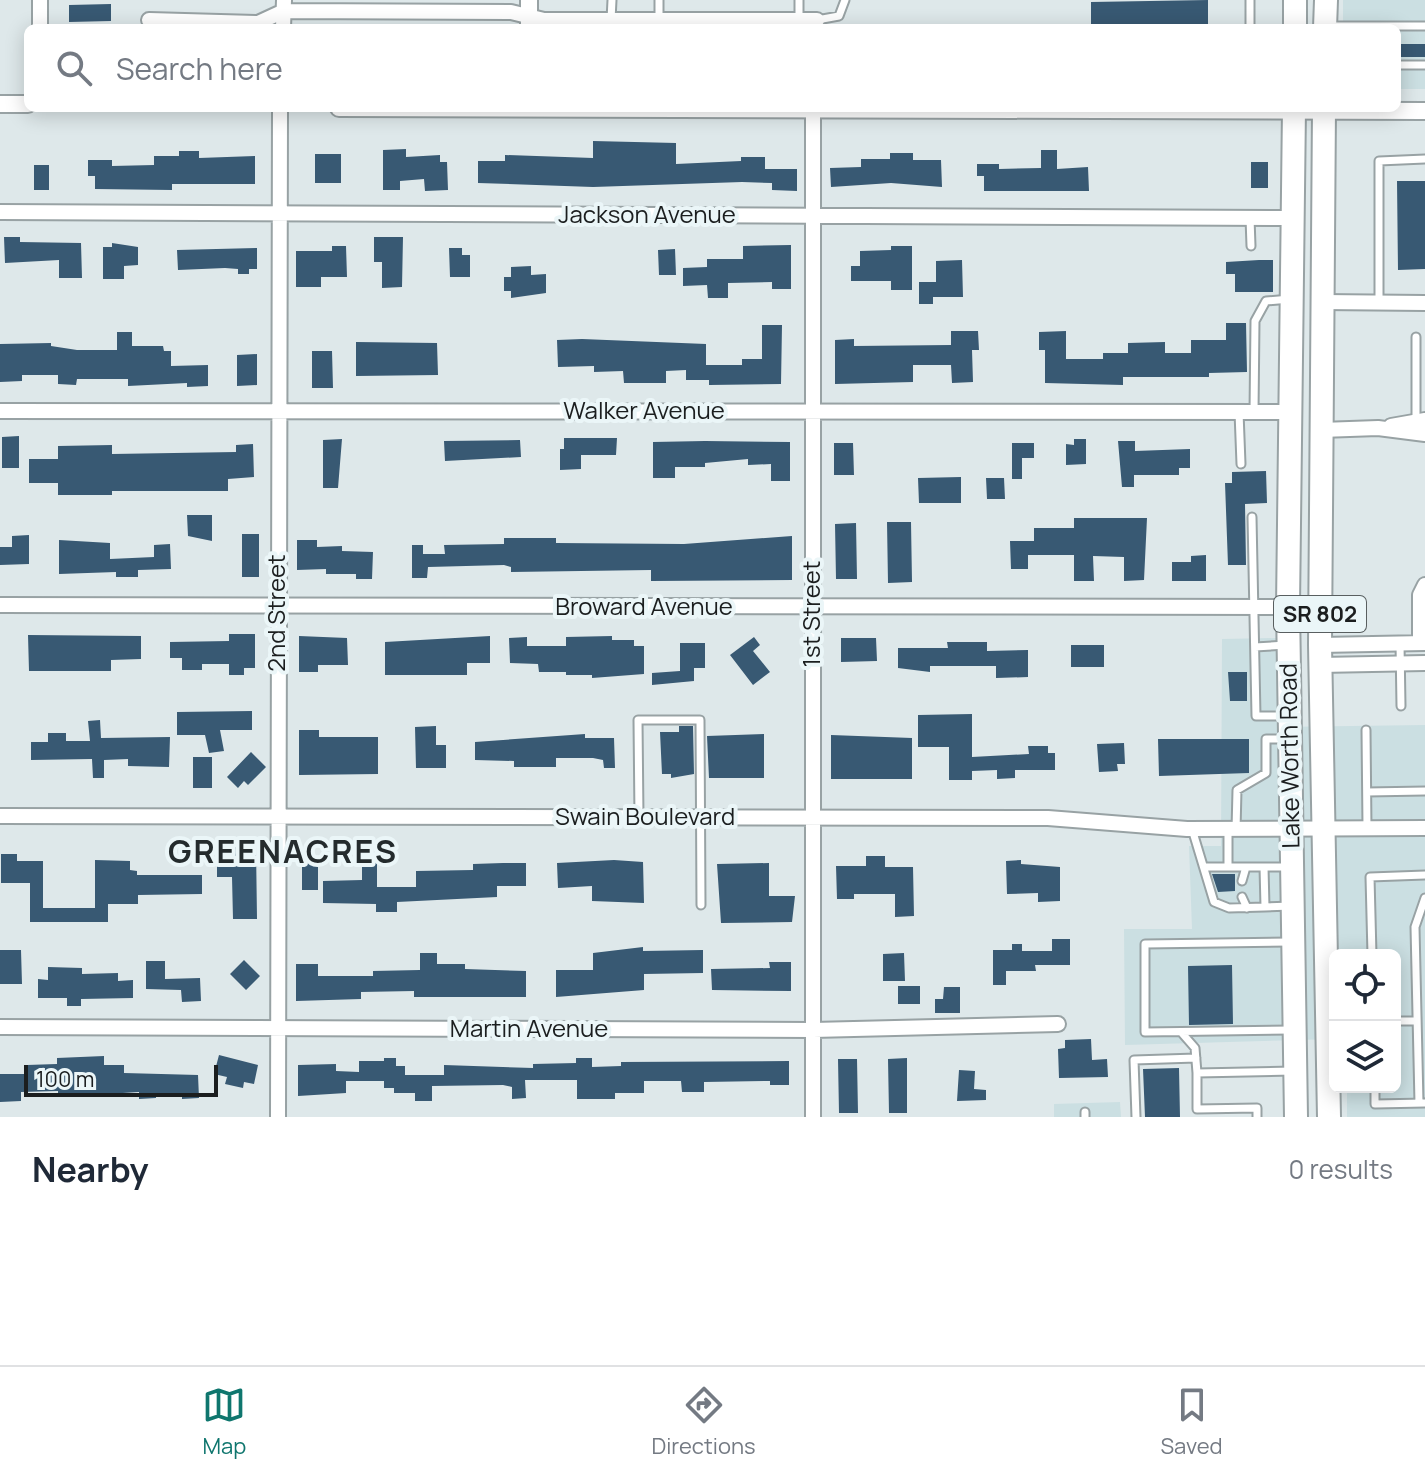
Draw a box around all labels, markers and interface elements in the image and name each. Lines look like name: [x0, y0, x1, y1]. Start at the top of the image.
search box: [24, 24, 1401, 112]
icon: search: [52, 46, 96, 90]
text: Search here: [116, 48, 283, 89]
street label: Jackson Avenue: [558, 197, 736, 230]
street label: Walker Avenue: [563, 393, 725, 426]
street label: 2nd Street: [259, 554, 292, 672]
street label: 1st Street: [794, 561, 827, 667]
street label: Broward Avenue: [555, 589, 733, 622]
road number: SR 802: [1274, 596, 1366, 632]
street label: Lake Worth Road: [1270, 663, 1307, 849]
street label: Swain Boulevard: [555, 799, 735, 832]
district label: GREENACRES: [168, 829, 398, 873]
map controls: [1329, 949, 1401, 1093]
button: locate: [1329, 949, 1401, 1021]
street label: Martin Avenue: [450, 1011, 608, 1044]
button: layers: [1329, 1021, 1401, 1093]
scale bar: [24, 1061, 218, 1097]
text: 100 m: [36, 1064, 94, 1094]
text: Nearby: [32, 1146, 148, 1192]
text: 0 results: [1288, 1151, 1393, 1187]
tab: Map: [202, 1383, 246, 1461]
tab: Directions: [651, 1383, 756, 1461]
tab: Saved: [1161, 1383, 1223, 1461]

